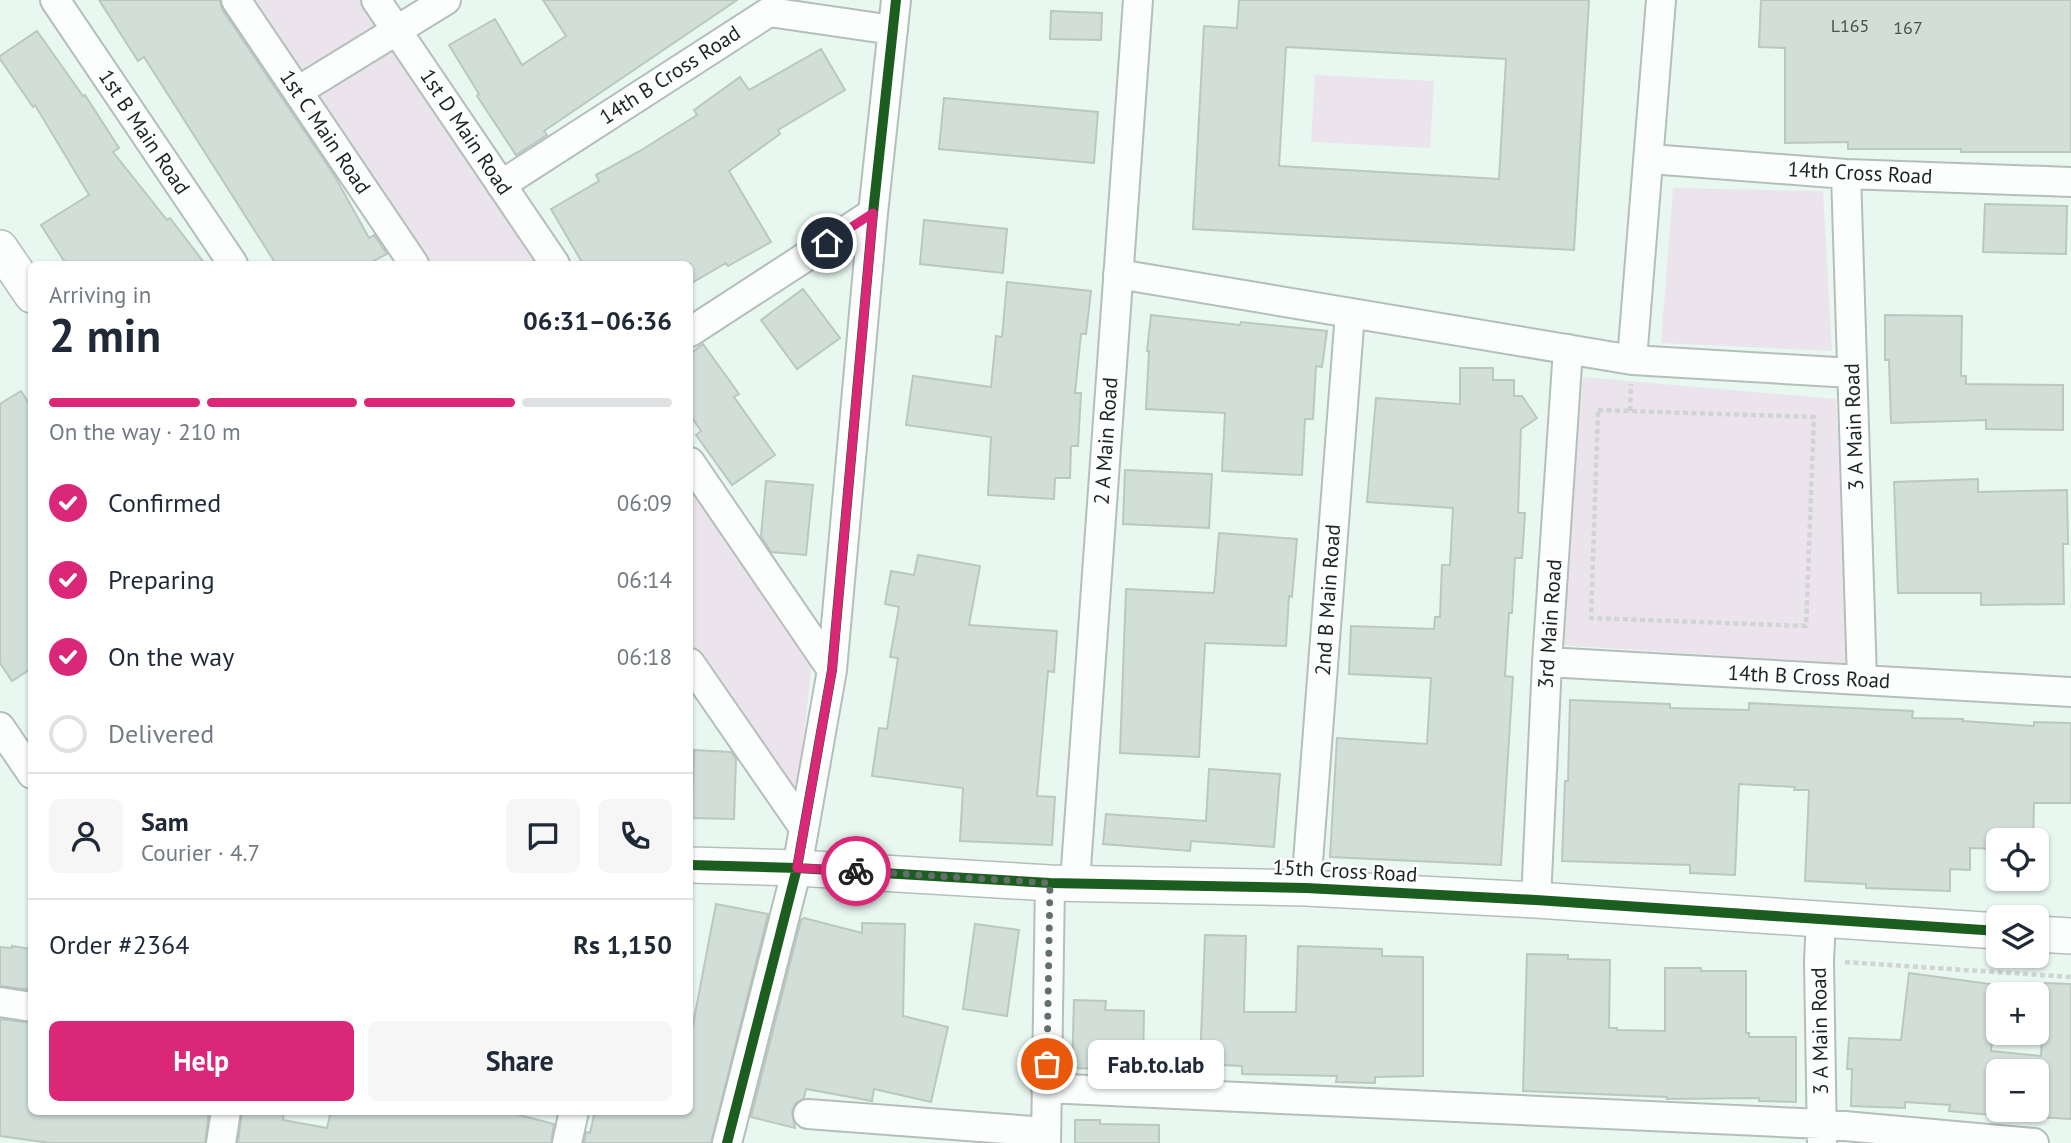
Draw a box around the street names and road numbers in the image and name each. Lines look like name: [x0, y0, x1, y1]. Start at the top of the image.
street label: 14th B Cross Road: [594, 19, 745, 130]
street label: 1st D Main Road: [414, 63, 519, 200]
street label: 1st B Main Road: [93, 64, 196, 199]
street label: 1st C Main Road: [274, 64, 377, 199]
street label: 14th Cross Road: [1787, 155, 1933, 190]
street label: 3 A Main Road: [1838, 363, 1869, 491]
street label: 2 A Main Road: [1088, 376, 1123, 506]
street label: 2nd B Main Road: [1309, 523, 1346, 677]
street label: 3rd Main Road: [1532, 558, 1567, 690]
street label: 14th B Cross Road: [1727, 659, 1891, 694]
street label: 15th Cross Road: [1272, 853, 1418, 888]
street label: 3 A Main Road: [1805, 967, 1834, 1095]

